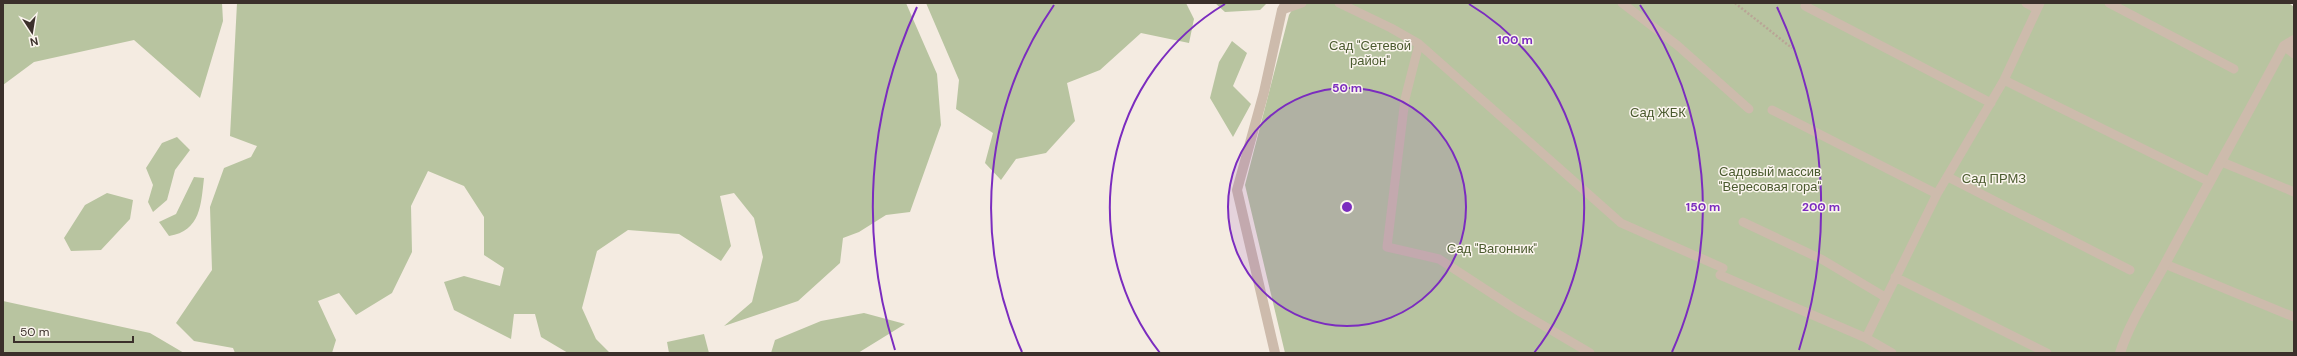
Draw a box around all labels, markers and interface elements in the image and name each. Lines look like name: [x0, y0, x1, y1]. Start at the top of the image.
north arrow: [12, 12, 52, 52]
text: 100 m: [1497, 32, 1533, 48]
text: N: [29, 34, 39, 49]
park label: Сад "Сетевой район": [1329, 37, 1411, 69]
text: 50 m: [1332, 80, 1362, 96]
park label: Сад ЖБК: [1630, 104, 1686, 121]
park label: Садовый массив "Вересовая гора": [1719, 163, 1821, 195]
park label: Сад ПРМЗ: [1962, 170, 2026, 187]
text: 150 m: [1686, 199, 1720, 215]
text: 200 m: [1802, 199, 1840, 215]
centre of rings: [1340, 200, 1354, 214]
park label: Сад "Вагонник": [1447, 240, 1537, 257]
scale bar: [14, 318, 133, 344]
text: 50 m: [20, 324, 49, 340]

